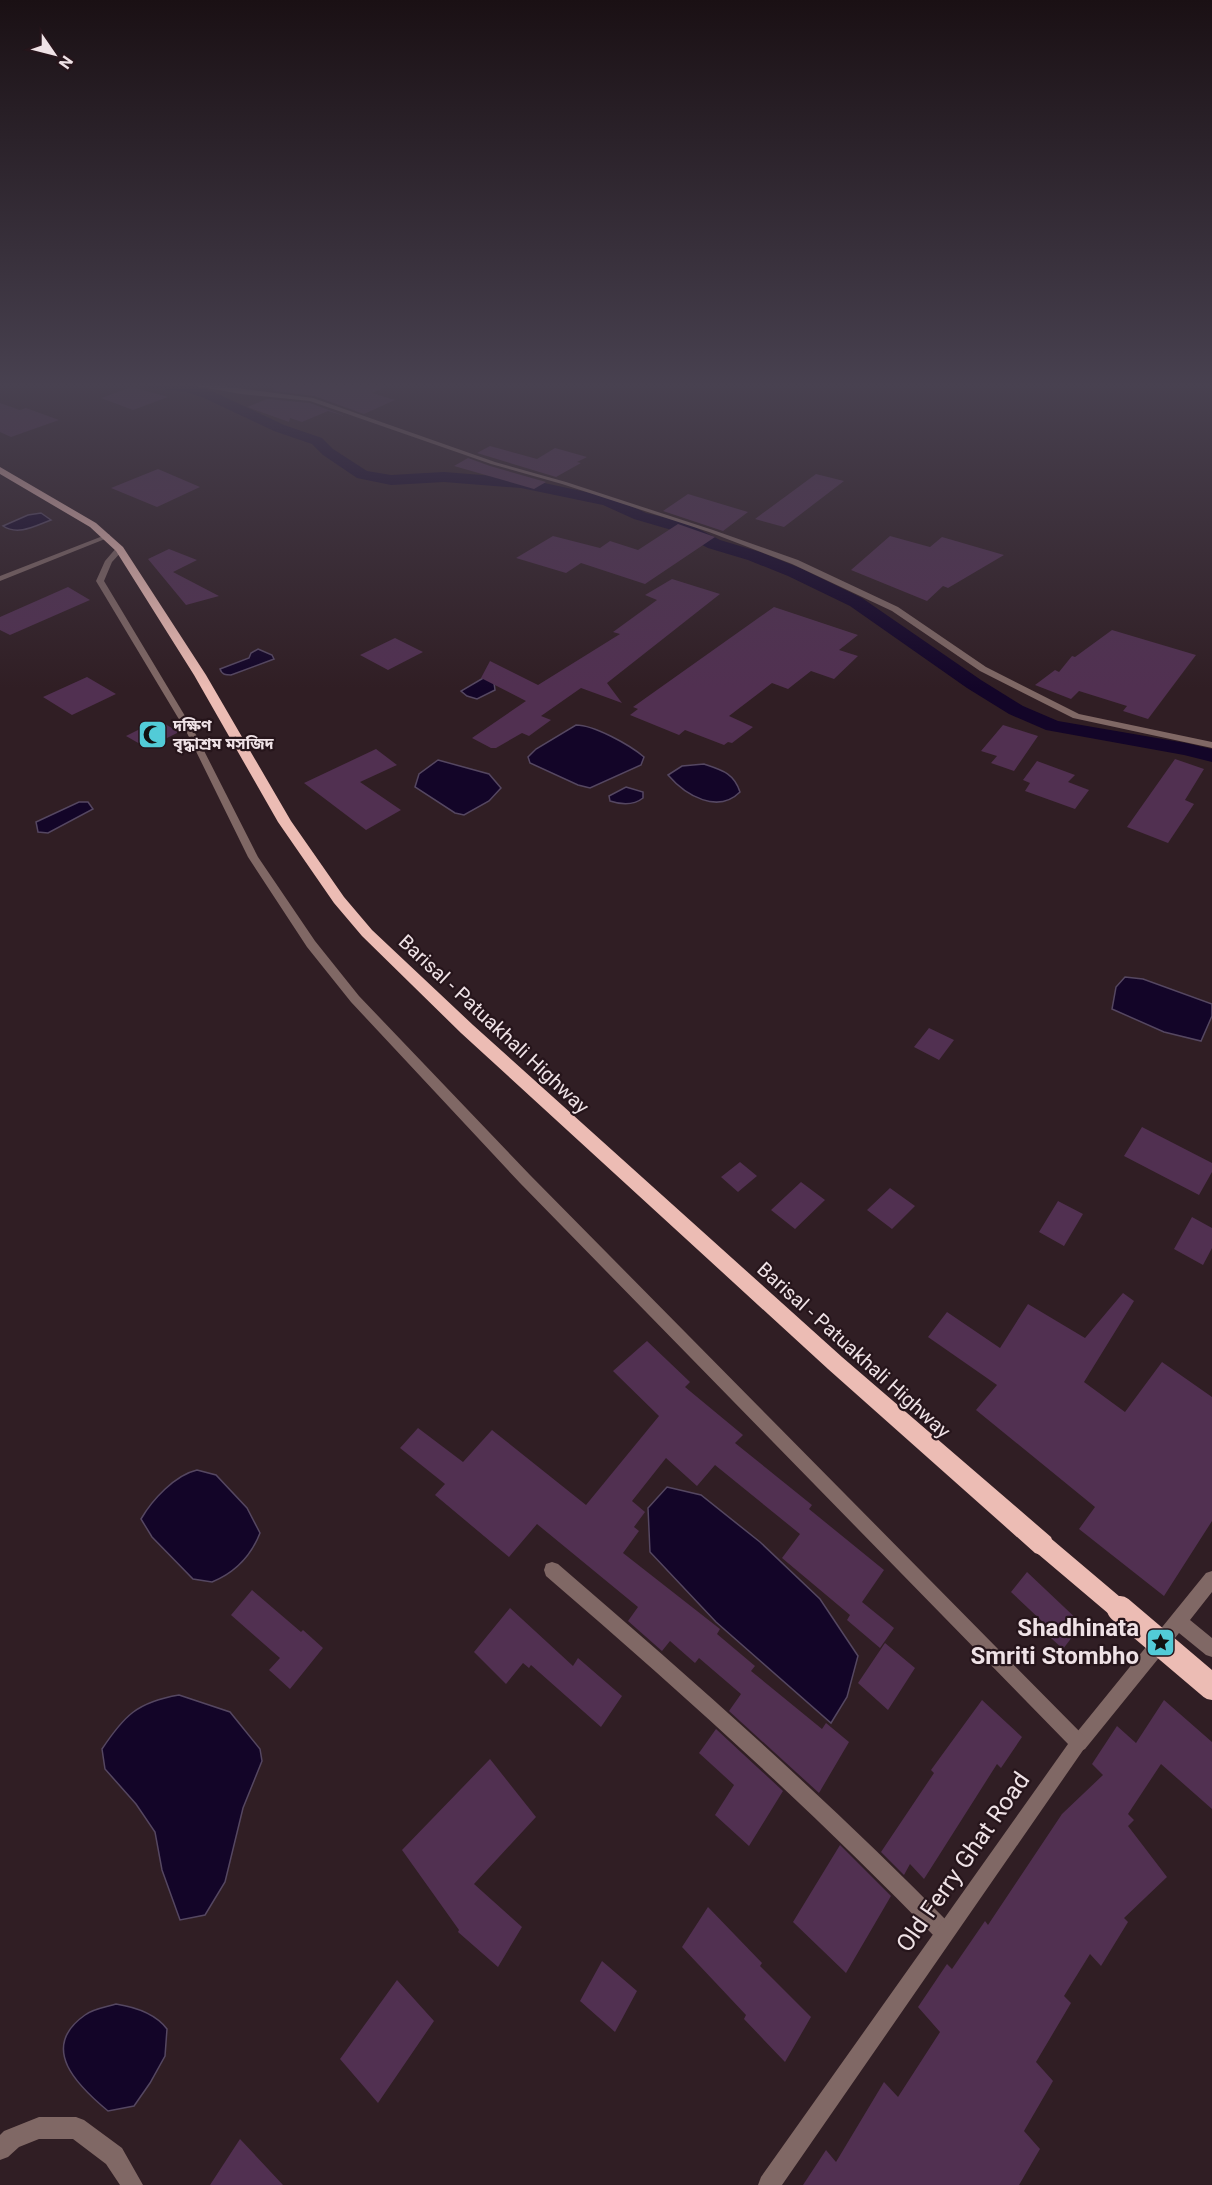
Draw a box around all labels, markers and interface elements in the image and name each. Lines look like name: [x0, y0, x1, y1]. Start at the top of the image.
north arrow: [24, 24, 84, 84]
text: N: [55, 52, 77, 72]
place label: দক্ষিণ বৃদ্ধাশ্রম মসজিদ: [172, 716, 275, 754]
mosque icon: দক্ষিণ বৃদ্ধাশ্রম মসজিদ: [136, 718, 168, 750]
street label: Barisal - Patuakhali Highway: [394, 929, 595, 1119]
street label: Barisal - Patuakhali Highway: [752, 1257, 956, 1443]
place label: Shadhinata Smriti Stombho: [970, 1614, 1139, 1670]
place icon: Shadhinata Smriti Stombho: [1144, 1626, 1176, 1658]
street label: Old Ferry Ghat Road: [890, 1767, 1036, 1957]

